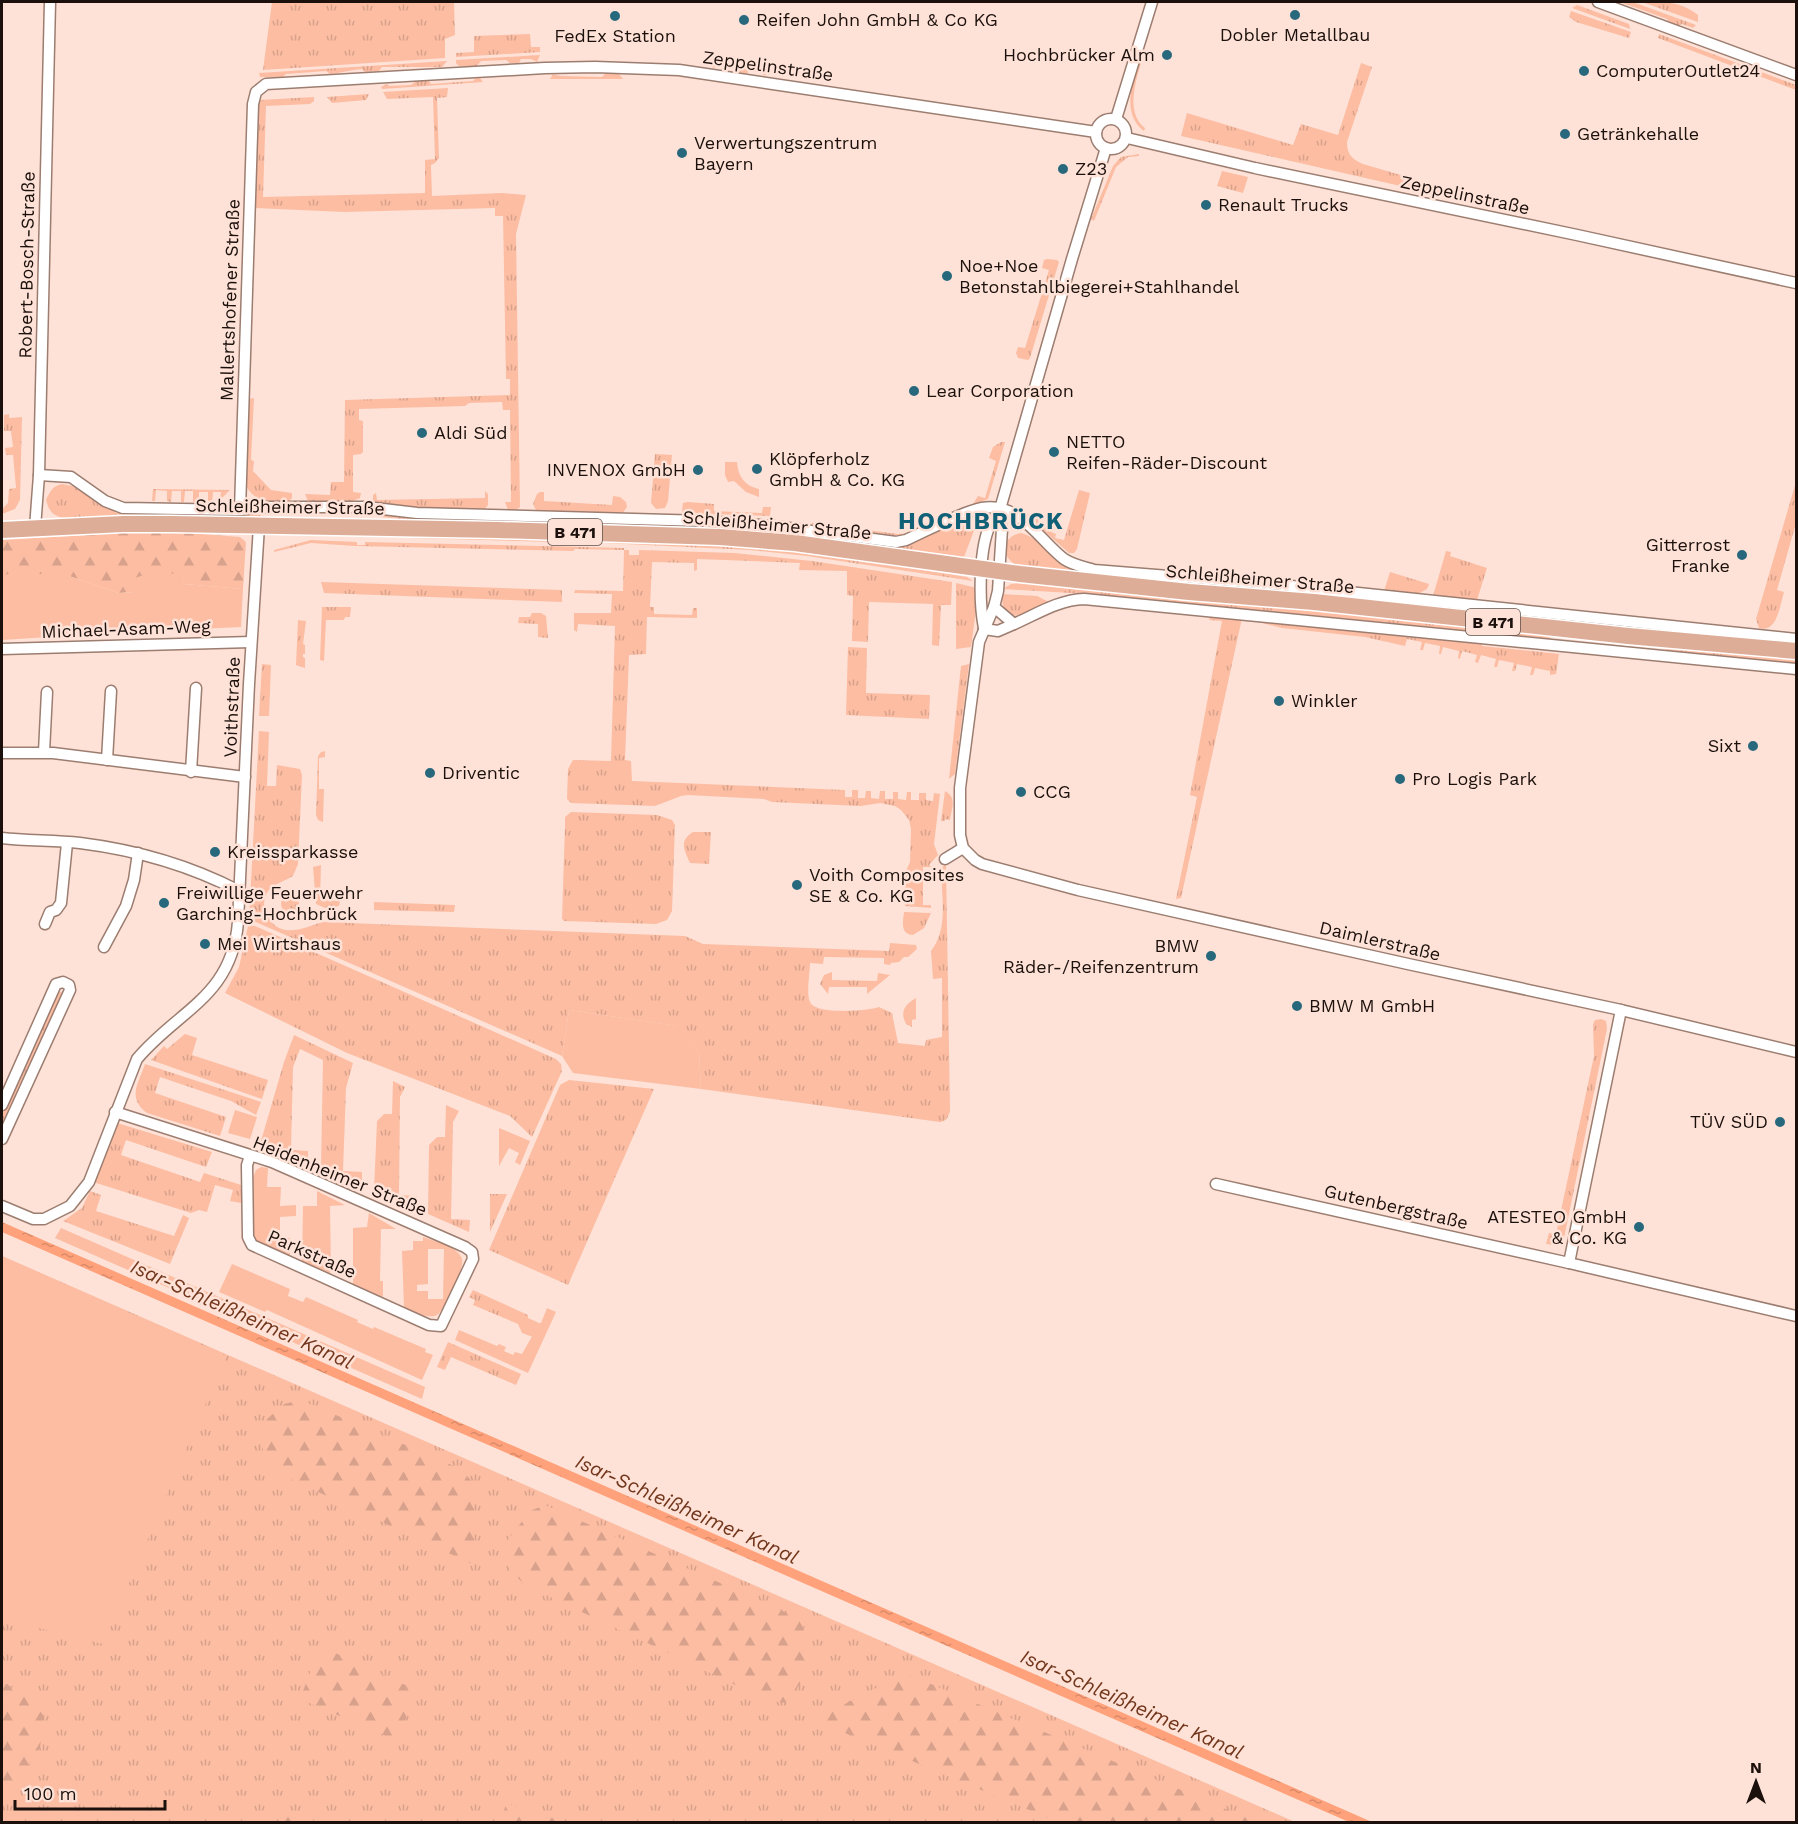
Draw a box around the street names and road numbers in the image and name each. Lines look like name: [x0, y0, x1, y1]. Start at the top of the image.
street label: Zeppelinstraße: [701, 46, 835, 85]
street label: Robert-Bosch-Straße: [14, 171, 39, 359]
street label: Zeppelinstraße: [1399, 171, 1532, 218]
street label: Mallertshofener Straße: [215, 199, 244, 401]
street label: Schleißheimer Straße: [195, 494, 385, 519]
street label: Schleißheimer Straße: [682, 506, 872, 543]
road number: B 471: [548, 519, 602, 545]
street label: Schleißheimer Straße: [1165, 560, 1355, 597]
road number: B 471: [1466, 609, 1520, 635]
street label: Michael-Asam-Weg: [41, 615, 211, 642]
street label: Voithstraße: [219, 656, 244, 758]
street label: Daimlerstraße: [1317, 916, 1443, 965]
street label: Heidenheimer Straße: [250, 1131, 430, 1220]
street label: Gutenbergstraße: [1322, 1180, 1470, 1233]
street label: Parkstraße: [265, 1225, 360, 1282]

